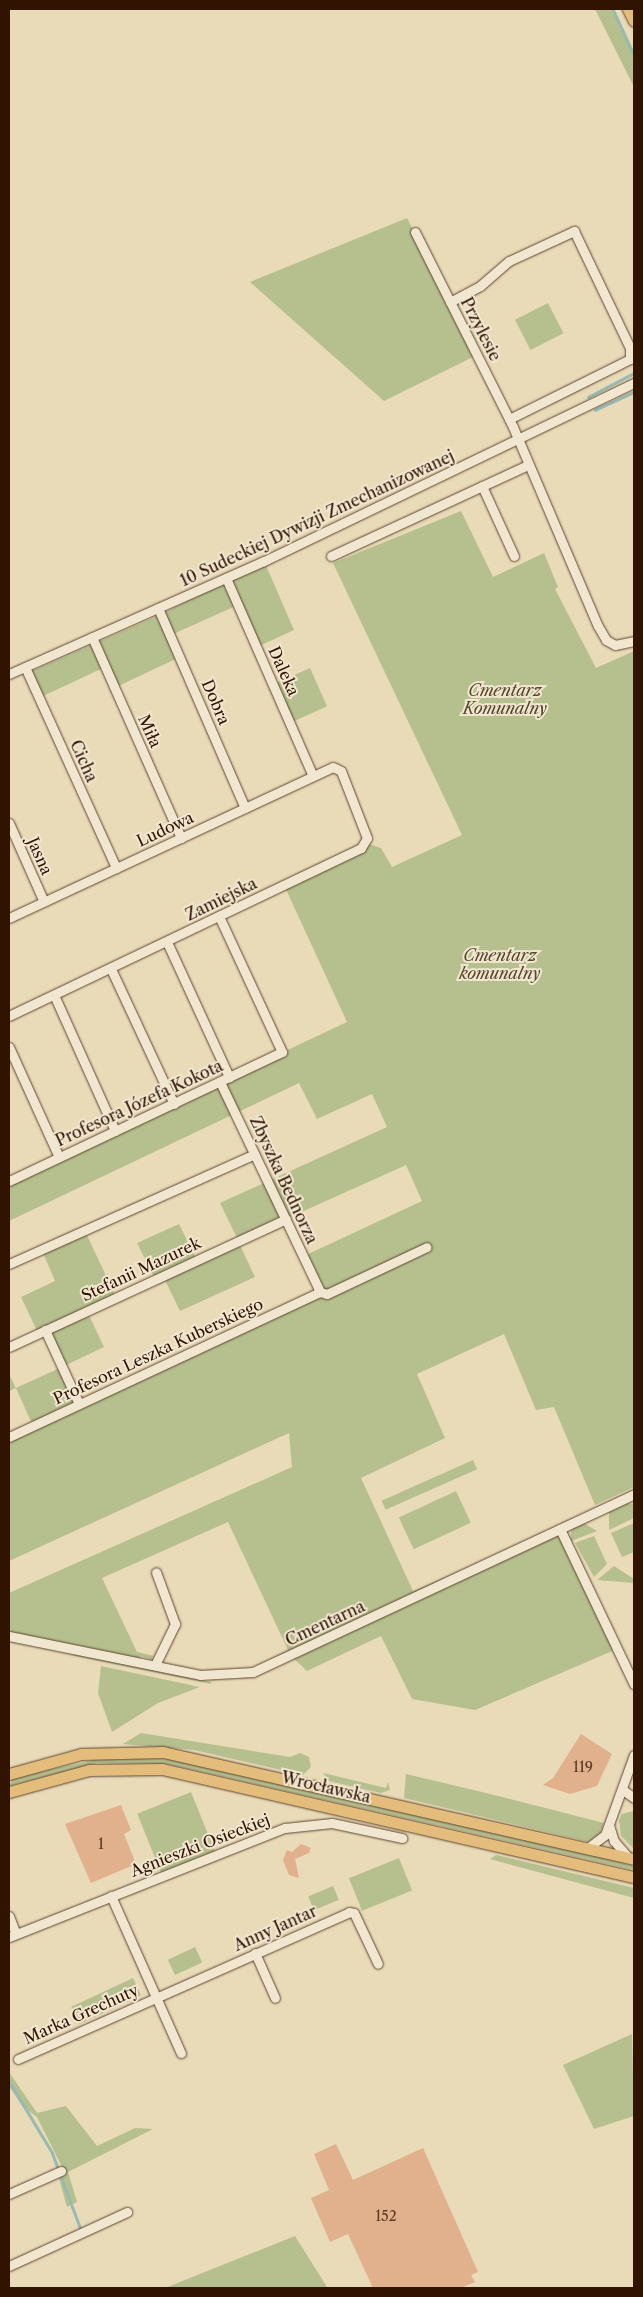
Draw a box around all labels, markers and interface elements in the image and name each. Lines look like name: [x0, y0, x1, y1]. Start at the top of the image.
street label: Przylesie: [457, 294, 505, 364]
street label: 10 Sudeckiej Dywizji Zmechanizowanej: [177, 446, 457, 590]
street label: Daleka: [265, 643, 303, 699]
street label: Dobra: [198, 676, 234, 728]
park label: Cmentarz Komunalny: [463, 680, 547, 718]
street label: Miła: [134, 711, 166, 751]
street label: Cicha: [66, 737, 102, 785]
street label: Ludowa: [133, 807, 197, 851]
street label: Jasna: [23, 834, 57, 878]
street label: Zamiejska: [182, 874, 260, 924]
park label: Cmentarz komunalny: [460, 945, 540, 983]
street label: Profesora Józefa Kokota: [52, 1056, 226, 1150]
street label: Zbyszka Bednorza: [246, 1113, 322, 1247]
street label: Stefanii Mazurek: [78, 1233, 204, 1305]
street label: Profesora Leszka Kuberskiego: [50, 1294, 266, 1408]
street label: Cmentarna: [282, 1596, 368, 1650]
house number: 119: [573, 1759, 593, 1775]
street label: Wrocławska: [279, 1767, 373, 1807]
street label: Agnieszki Osieckiej: [128, 1810, 272, 1880]
house number: 1: [98, 1836, 104, 1852]
street label: Anny Jantar: [230, 1901, 320, 1955]
street label: Marka Grechuty: [20, 1980, 142, 2048]
house number: 152: [375, 2208, 397, 2224]

